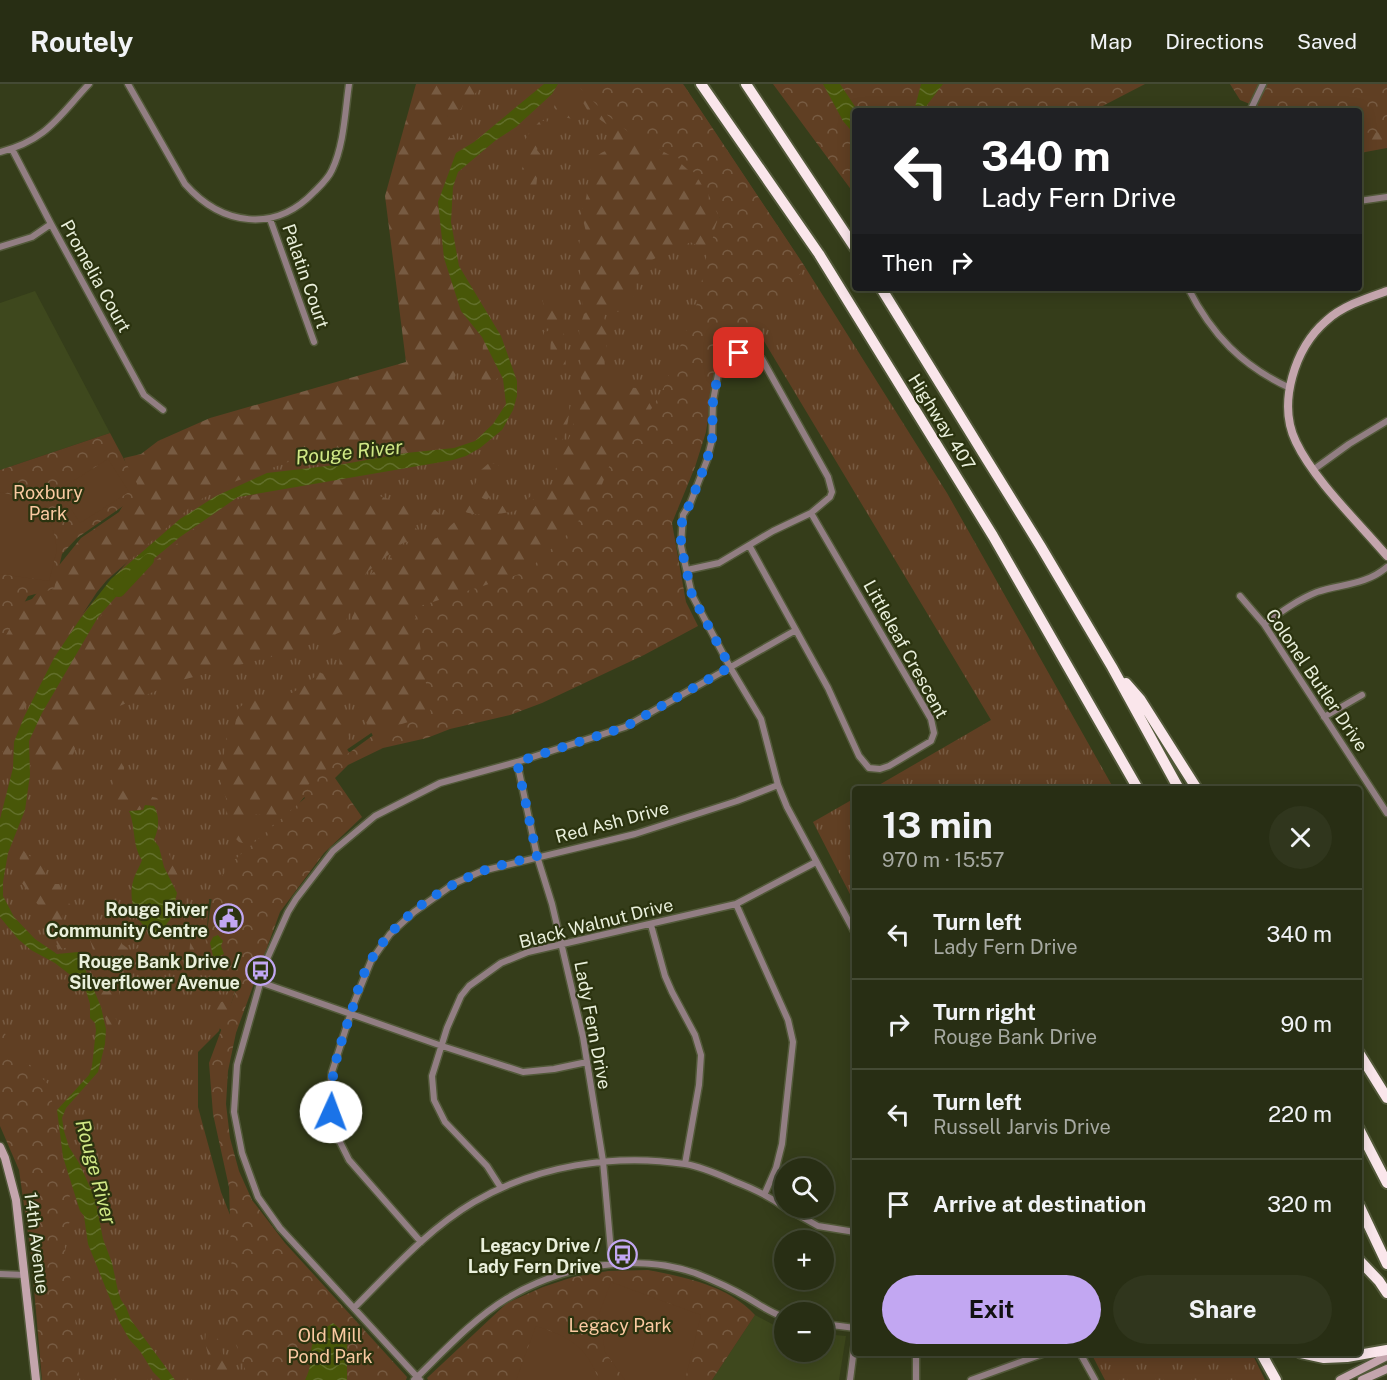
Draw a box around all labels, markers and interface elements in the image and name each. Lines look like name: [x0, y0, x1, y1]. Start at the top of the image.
text: Routely: [30, 25, 133, 58]
text: Map: [1090, 29, 1132, 54]
text: Directions: [1165, 29, 1264, 54]
text: Saved: [1297, 29, 1357, 54]
text: 340 m: [981, 131, 1111, 180]
icon: left: [882, 132, 960, 210]
text: Lady Fern Drive: [981, 181, 1176, 213]
street label: Promelia Court: [56, 216, 136, 336]
street label: Palatin Court: [278, 221, 334, 331]
icon: right: [945, 246, 978, 279]
text: Then: [882, 250, 933, 276]
pin: [713, 327, 764, 378]
icon: arrive: [722, 336, 755, 369]
street label: Highway 407: [904, 370, 980, 474]
water label: Rouge River: [294, 434, 404, 470]
park label: Roxbury Park: [13, 482, 83, 524]
street label: Littleleaf Crescent: [859, 576, 953, 722]
street label: Colonel Butler Drive: [1262, 605, 1372, 755]
street label: Red Ash Drive: [553, 797, 671, 847]
text: 13 min: [882, 804, 993, 846]
button: close: [1269, 806, 1332, 869]
text: 970 m · 15:57: [882, 848, 1005, 872]
street label: Black Walnut Drive: [517, 894, 675, 952]
place label: Rouge River Community Centre: [46, 899, 209, 941]
public building icon: Rouge River Community Centre: [213, 903, 245, 935]
text: Turn left: [933, 909, 1022, 935]
icon: left: [882, 918, 915, 951]
text: 340 m: [1267, 921, 1332, 947]
text: Lady Fern Drive: [933, 935, 1078, 959]
place label: Rouge Bank Drive / Silverflower Avenue: [69, 951, 240, 993]
bus stop icon: Rouge Bank Drive / Silverflower Avenue: [245, 955, 277, 987]
street label: Lady Fern Drive: [570, 959, 616, 1091]
text: Turn right: [933, 999, 1036, 1025]
icon: right: [882, 1008, 915, 1041]
text: 90 m: [1281, 1011, 1332, 1037]
text: Rouge Bank Drive: [933, 1025, 1097, 1049]
position arrow: [299, 1080, 363, 1144]
text: Turn left: [933, 1089, 1022, 1115]
icon: left: [882, 1098, 915, 1131]
text: 220 m: [1268, 1101, 1332, 1127]
text: Russell Jarvis Drive: [933, 1115, 1111, 1139]
water label: Rouge River: [70, 1117, 122, 1228]
map controls: [774, 1158, 834, 1362]
button: search: [774, 1158, 834, 1218]
icon: arrive: [882, 1188, 915, 1221]
street label: 14th Avenue: [20, 1191, 54, 1295]
text: Arrive at destination: [933, 1191, 1146, 1217]
text: 320 m: [1267, 1191, 1332, 1217]
button: +: [774, 1230, 834, 1290]
place label: Legacy Drive / Lady Fern Drive: [468, 1235, 601, 1277]
bus stop icon: Legacy Drive / Lady Fern Drive: [606, 1239, 638, 1271]
button: Exit: [882, 1275, 1101, 1344]
button: Share: [1113, 1275, 1332, 1344]
button: −: [774, 1302, 834, 1362]
park label: Legacy Park: [568, 1315, 672, 1336]
park label: Old Mill Pond Park: [287, 1325, 373, 1367]

